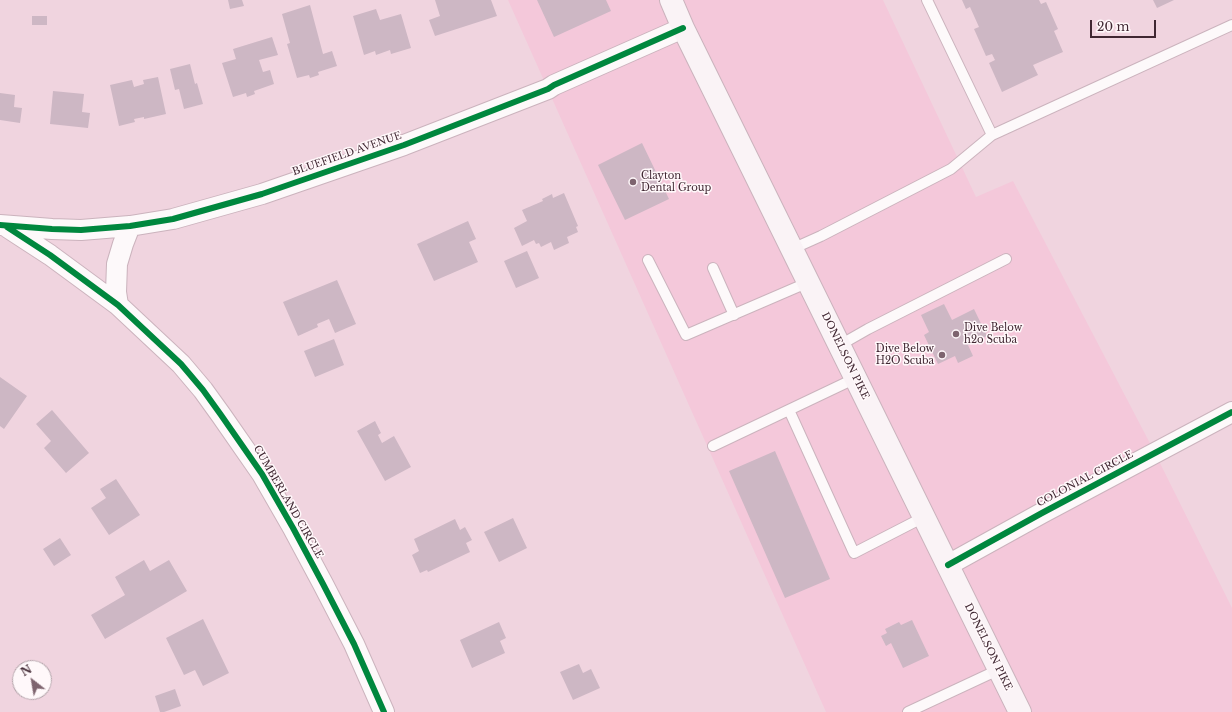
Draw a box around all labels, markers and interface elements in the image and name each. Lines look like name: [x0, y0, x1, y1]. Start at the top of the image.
scale bar: [1092, 12, 1158, 38]
text: 20 m: [1097, 19, 1129, 34]
street label: BLUEFIELD AVENUE: [291, 130, 403, 178]
place label: Clayton Dental Group: [641, 170, 711, 194]
marker: Clayton Dental Group: [628, 177, 638, 187]
street label: DONELSON PIKE: [819, 310, 871, 402]
place label: Dive Below h2o Scuba: [964, 322, 1022, 346]
marker: Dive Below h2o Scuba: [951, 329, 961, 339]
place label: Dive Below H2O Scuba: [876, 343, 934, 366]
marker: Dive Below H2O Scuba: [937, 350, 947, 360]
street label: CUMBERLAND CIRCLE: [251, 443, 325, 561]
street label: COLONIAL CIRCLE: [1035, 448, 1135, 510]
street label: DONELSON PIKE: [962, 601, 1014, 693]
north arrow: [12, 660, 52, 700]
text: N: [18, 662, 34, 679]

